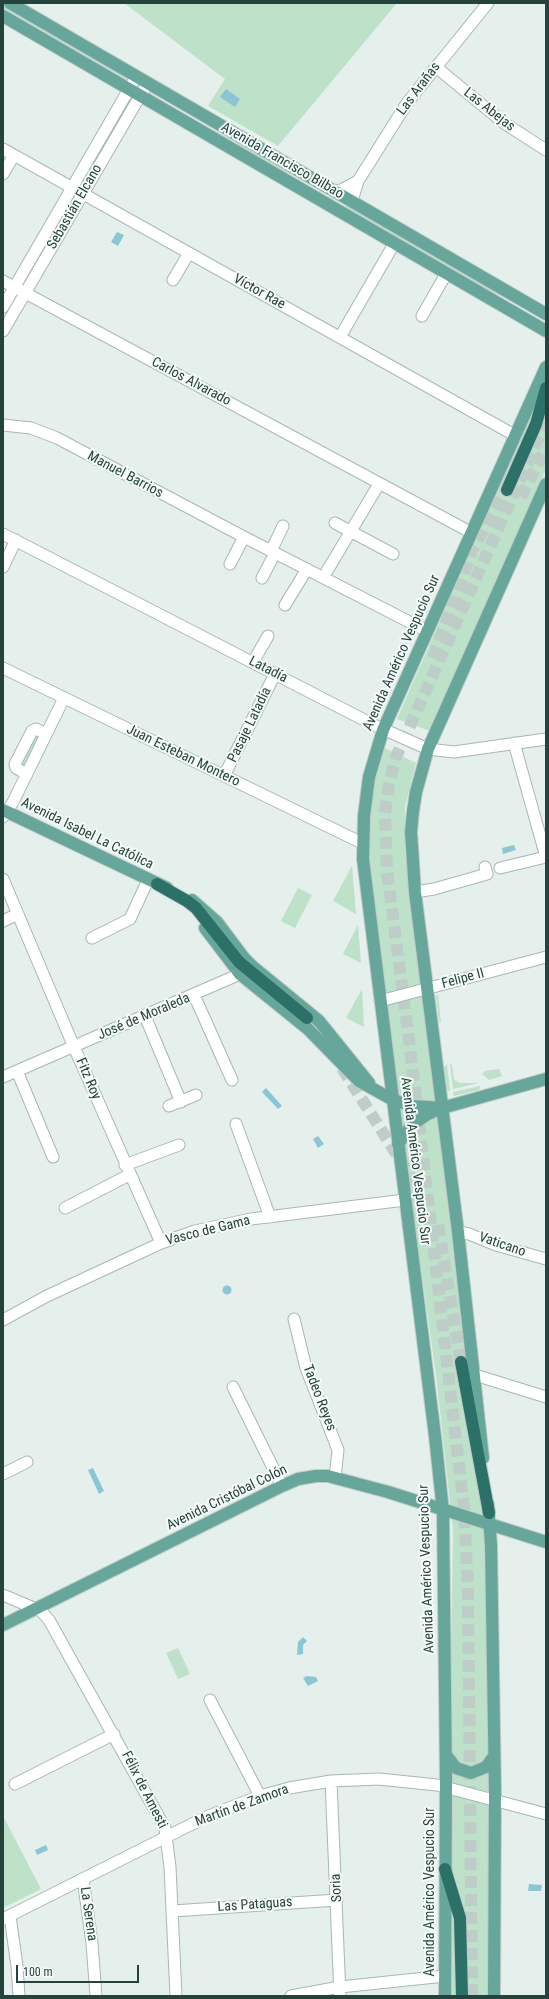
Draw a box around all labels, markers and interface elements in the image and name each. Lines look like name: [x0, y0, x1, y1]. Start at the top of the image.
street label: Las Arañas: [394, 59, 444, 119]
street label: Las Abejas: [460, 85, 518, 135]
street label: Avenida Francisco Bilbao: [218, 119, 346, 203]
street label: Sebastián Elcano: [44, 162, 106, 252]
street label: Víctor Rae: [230, 271, 288, 313]
street label: Carlos Alvarado: [149, 354, 233, 410]
street label: Manuel Barrios: [84, 448, 166, 502]
street label: Avenida Américo Vespucio Sur: [360, 572, 444, 734]
street label: Latadía: [246, 653, 290, 687]
street label: Pasaje Latadía: [225, 685, 275, 765]
street label: Juan Esteban Montero: [124, 721, 242, 791]
street label: Avenida Isabel La Católica: [18, 795, 156, 873]
street label: Felipe II: [440, 965, 486, 993]
street label: José de Moraleda: [95, 990, 193, 1044]
street label: Fitz Roy: [72, 1056, 104, 1102]
street label: Avenida Américo Vespucio Sur: [396, 1076, 434, 1246]
street label: Vasco de Gama: [164, 1212, 252, 1250]
street label: Vaticano: [476, 1229, 528, 1261]
street label: Tadeo Reyes: [299, 1363, 339, 1433]
street label: Avenida Cristóbal Colón: [164, 1462, 290, 1534]
street label: Avenida Américo Vespucio Sur: [416, 1484, 438, 1654]
street label: Félix de Amesti: [117, 1749, 171, 1831]
street label: Martín de Zamora: [193, 1781, 291, 1831]
street label: Avenida Américo Vespucio Sur: [422, 1808, 438, 1976]
street label: Soria: [328, 1873, 346, 1903]
street label: La Serena: [76, 1886, 100, 1942]
street label: Las Pataguas: [217, 1894, 293, 1916]
scale bar: [18, 1957, 141, 1983]
text: 100 m: [23, 1965, 53, 1979]

